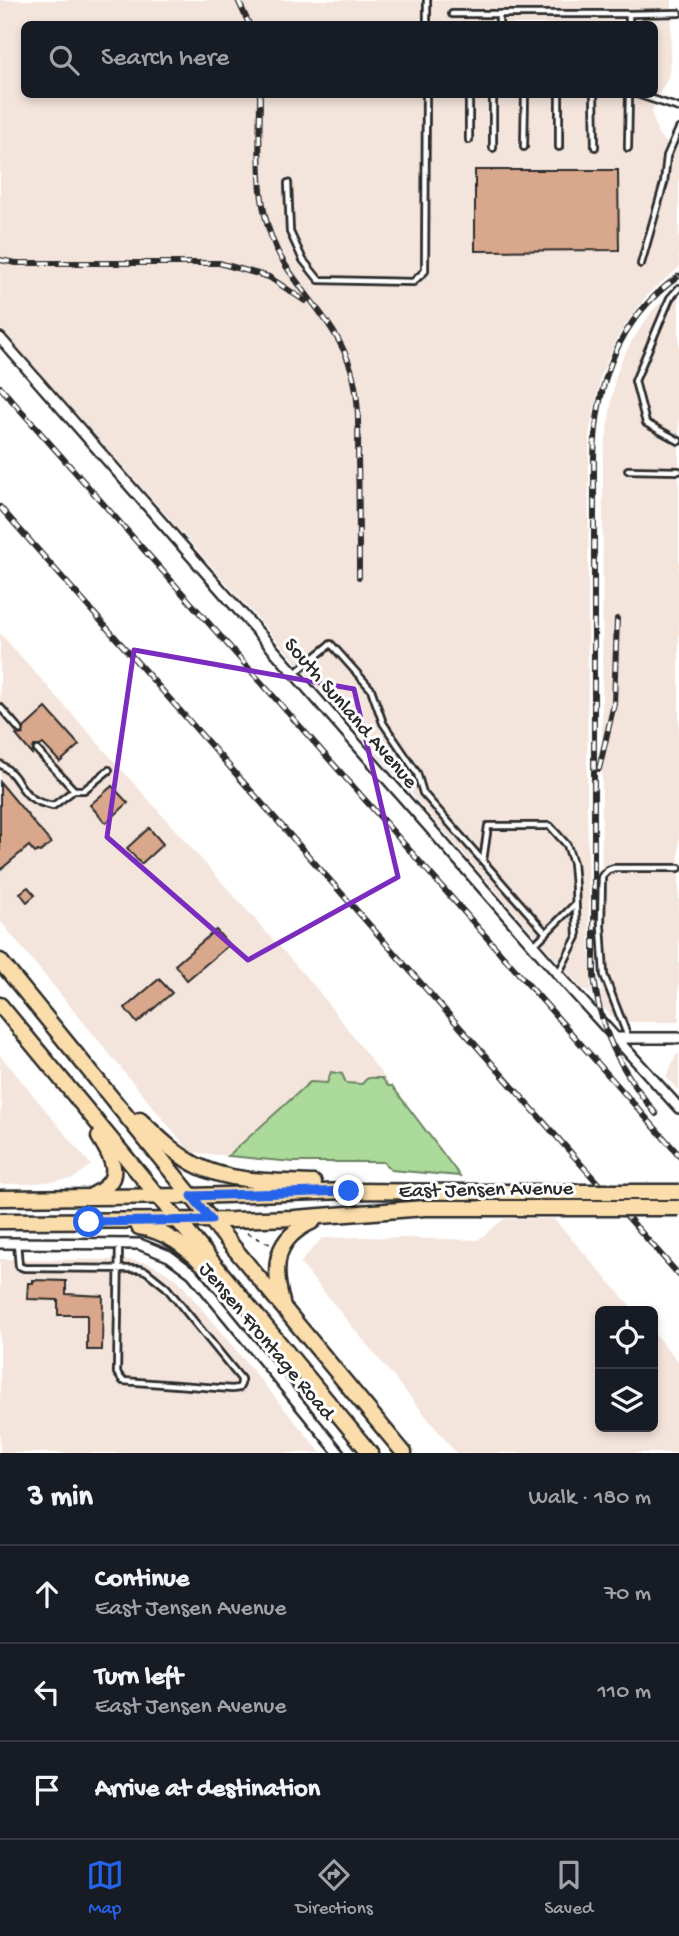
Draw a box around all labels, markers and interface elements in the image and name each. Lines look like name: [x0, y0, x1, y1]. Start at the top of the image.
search box: [21, 21, 658, 98]
icon: search: [45, 41, 83, 79]
text: Search here: [101, 44, 229, 75]
street label: South Sunland Avenue: [277, 634, 422, 796]
route end: [333, 1175, 364, 1206]
street label: East Jensen Avenue: [399, 1177, 575, 1206]
route start: [73, 1206, 104, 1237]
street label: Jensen Frontage Road: [192, 1258, 340, 1428]
map controls: [595, 1306, 658, 1432]
button: locate: [595, 1306, 658, 1369]
button: layers: [595, 1369, 658, 1432]
text: 3 min: [28, 1481, 93, 1516]
text: Walk · 180 m: [529, 1485, 651, 1512]
text: Continue: [95, 1565, 189, 1596]
icon: ahead: [28, 1575, 66, 1613]
text: 70 m: [604, 1581, 651, 1608]
text: East Jensen Avenue: [95, 1596, 286, 1623]
text: Turn left: [95, 1663, 183, 1694]
icon: left: [28, 1673, 66, 1711]
text: 110 m: [598, 1679, 651, 1706]
text: East Jensen Avenue: [95, 1694, 286, 1721]
icon: arrive: [28, 1771, 66, 1809]
text: Arrive at destination: [95, 1775, 320, 1806]
tab: Map: [86, 1856, 124, 1921]
tab: Directions: [296, 1856, 373, 1921]
tab: Saved: [544, 1856, 593, 1921]

